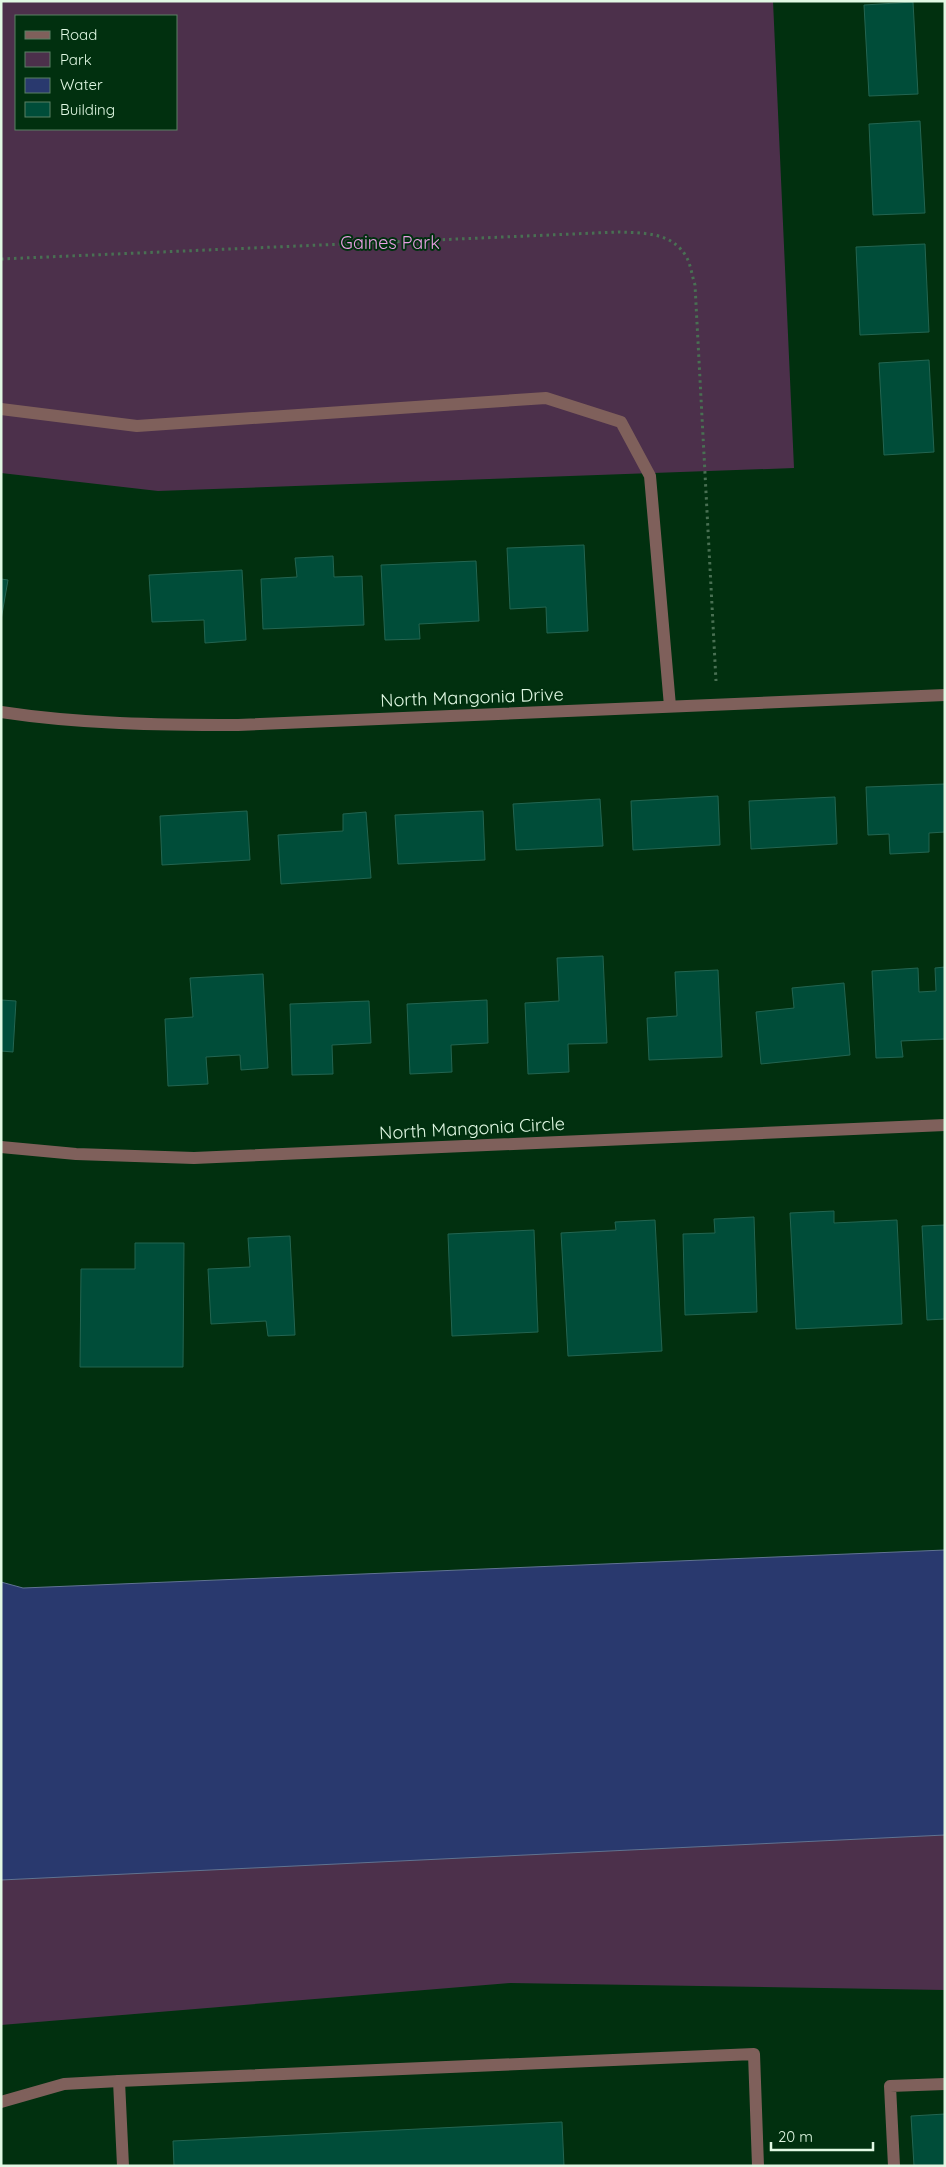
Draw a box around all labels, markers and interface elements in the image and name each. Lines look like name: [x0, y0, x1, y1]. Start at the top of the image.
legend: [15, 15, 178, 130]
text: Road: [60, 25, 97, 44]
text: Park: [60, 50, 92, 69]
text: Water: [60, 75, 103, 94]
text: Building: [60, 100, 115, 119]
park label: Gaines Park: [340, 231, 440, 254]
street label: North Mangonia Drive: [380, 682, 564, 712]
street label: North Mangonia Circle: [379, 1112, 565, 1144]
scale bar: [771, 2120, 874, 2152]
text: 20 m: [778, 2127, 813, 2146]

